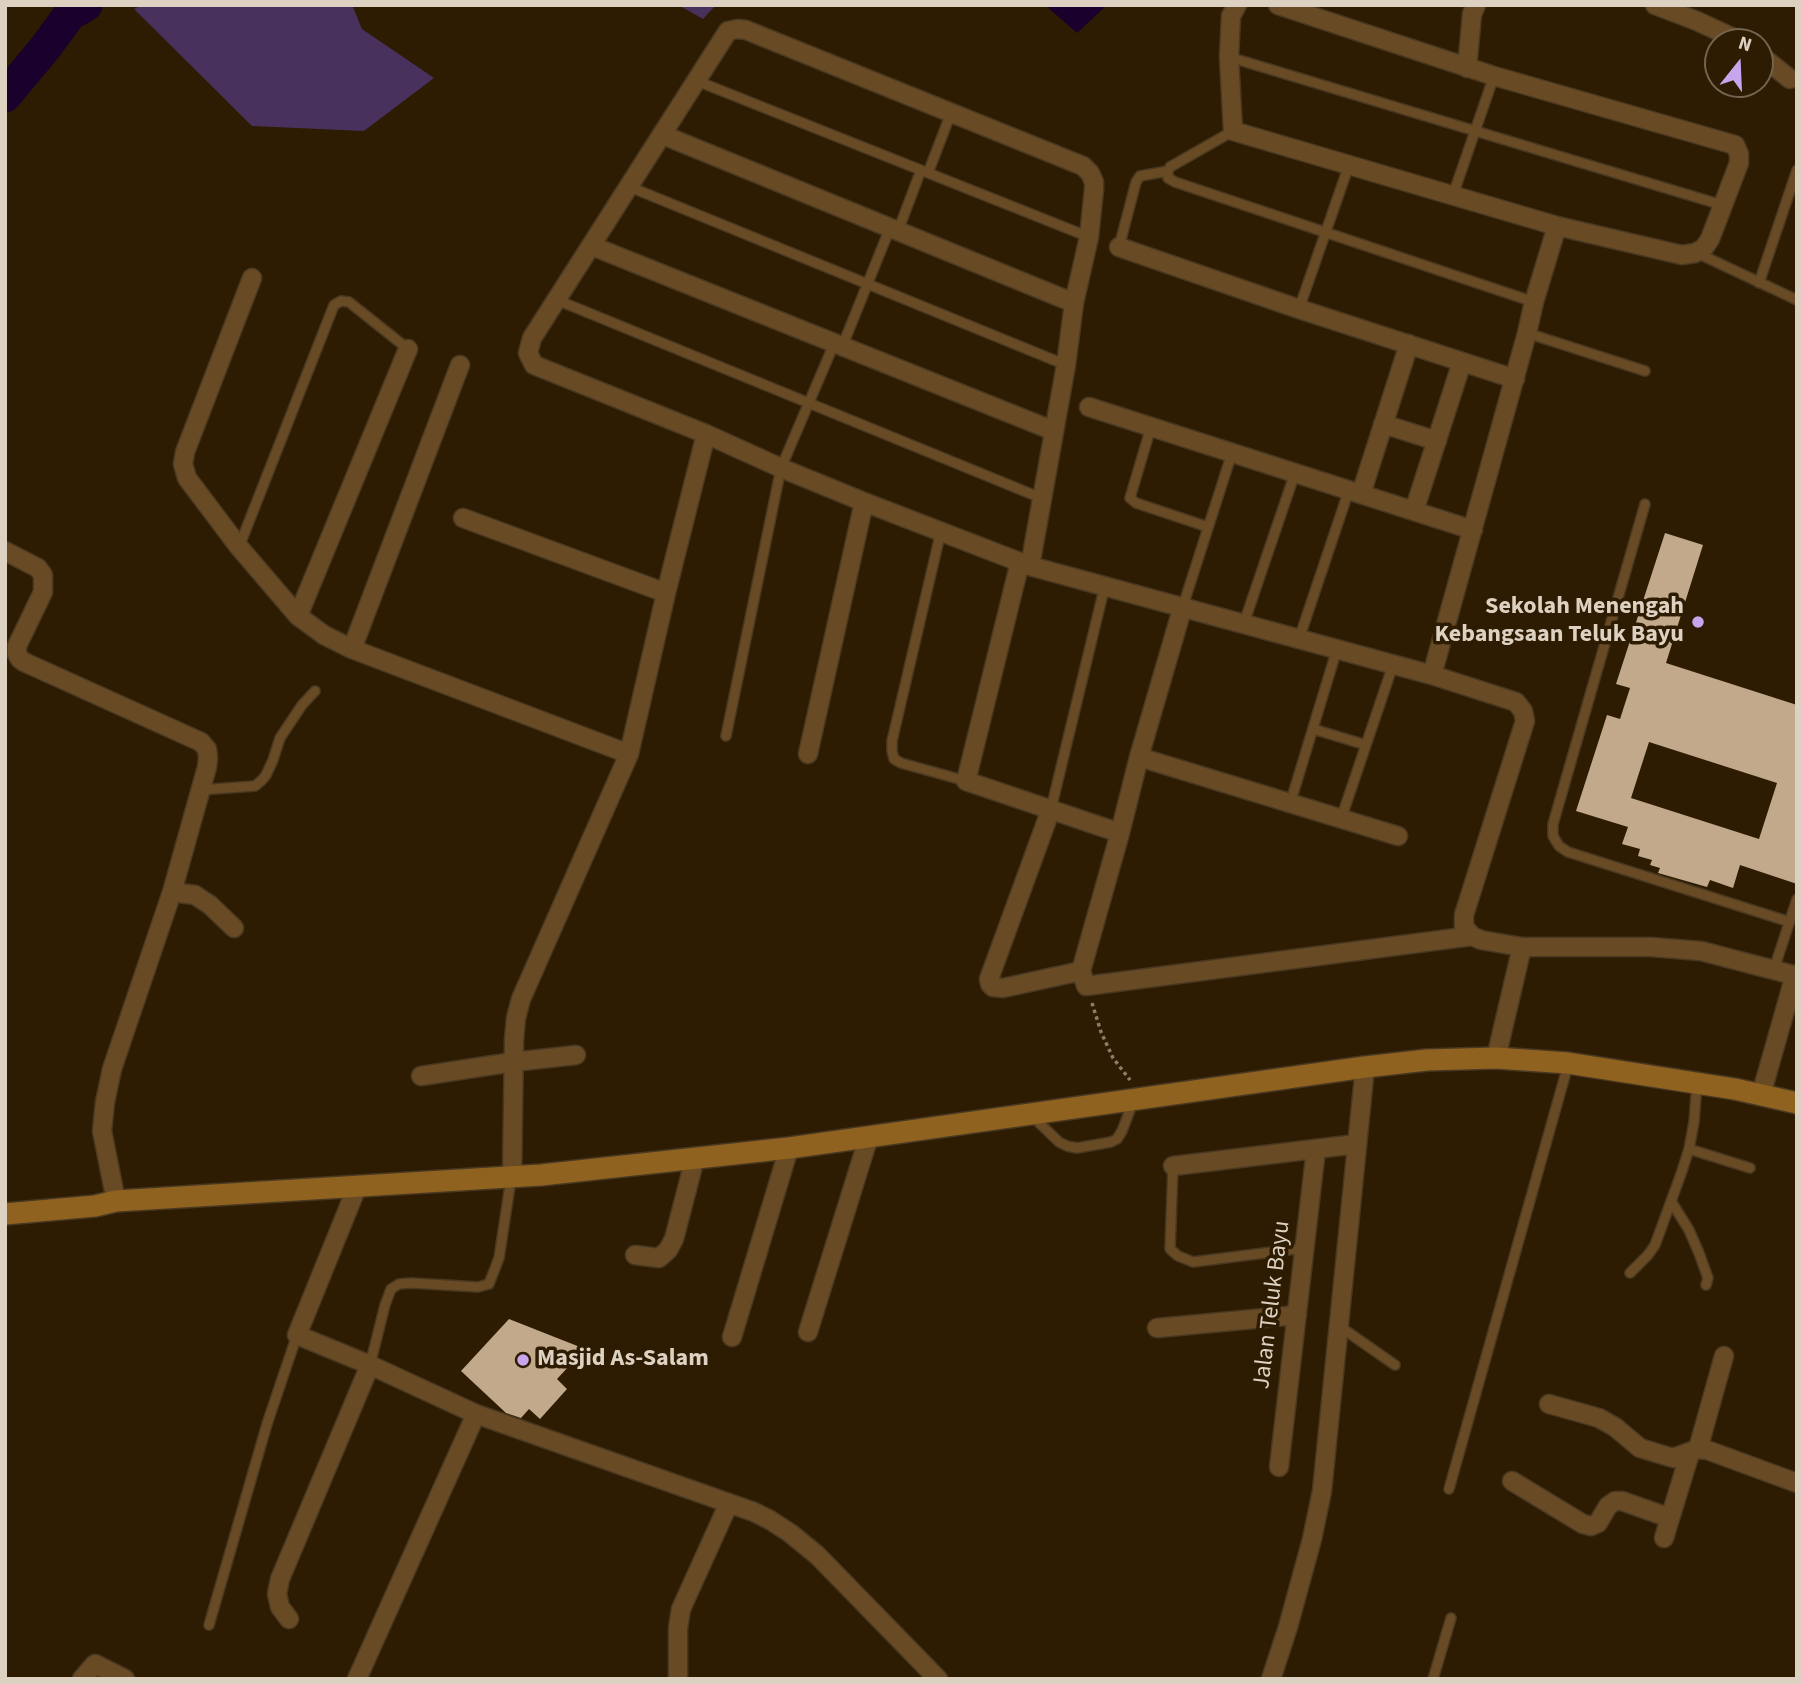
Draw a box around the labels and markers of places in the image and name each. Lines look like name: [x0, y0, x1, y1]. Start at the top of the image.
place label: Sekolah Menengah Kebangsaan Teluk Bayu: [1434, 594, 1684, 650]
marker: Sekolah Menengah Kebangsaan Teluk Bayu: [1690, 614, 1706, 630]
place label: Masjid As-Salam: [537, 1346, 709, 1374]
marker: Masjid As-Salam: [515, 1352, 531, 1368]

